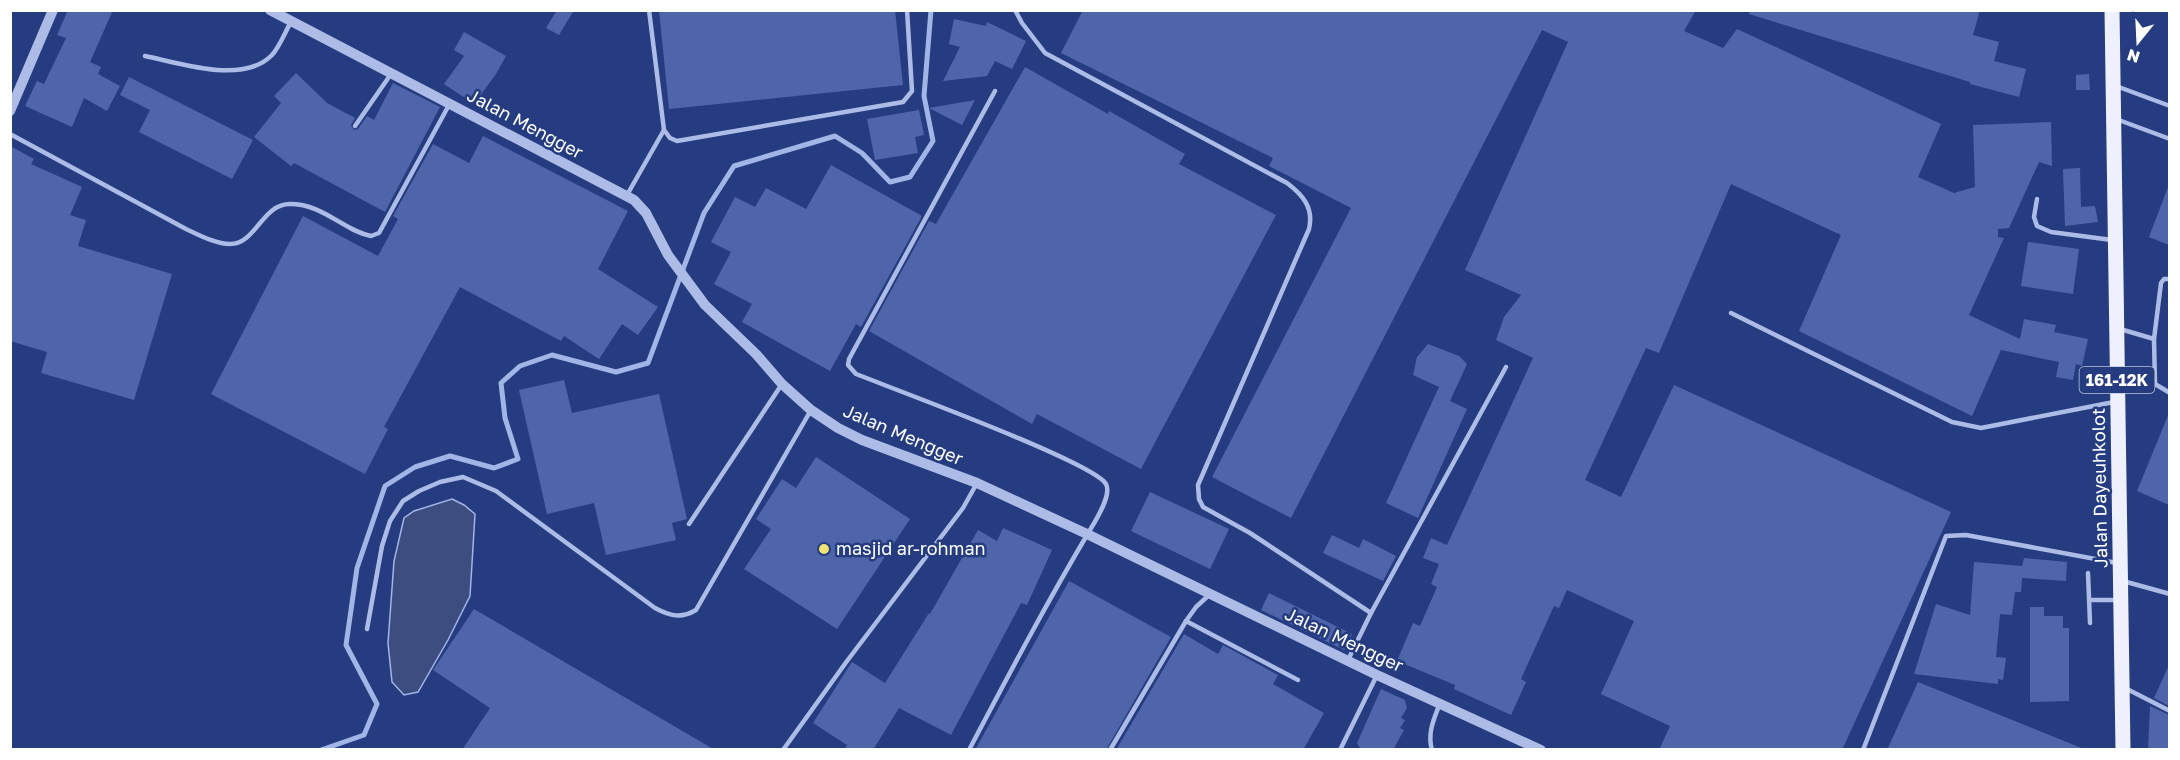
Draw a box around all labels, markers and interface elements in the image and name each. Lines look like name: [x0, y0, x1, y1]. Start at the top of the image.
north arrow: [2108, 12, 2168, 72]
text: N: [2124, 45, 2142, 68]
street label: Jalan Mengger: [464, 83, 587, 163]
road number: 161-12K: [2080, 367, 2154, 393]
street label: Jalan Mengger: [840, 399, 967, 469]
street label: Jalan Dayeuhkolot: [2087, 408, 2111, 568]
place label: masjid ar-rohman: [836, 537, 986, 559]
marker: masjid ar-rohman: [817, 542, 831, 556]
street label: Jalan Mengger: [1282, 602, 1407, 676]

